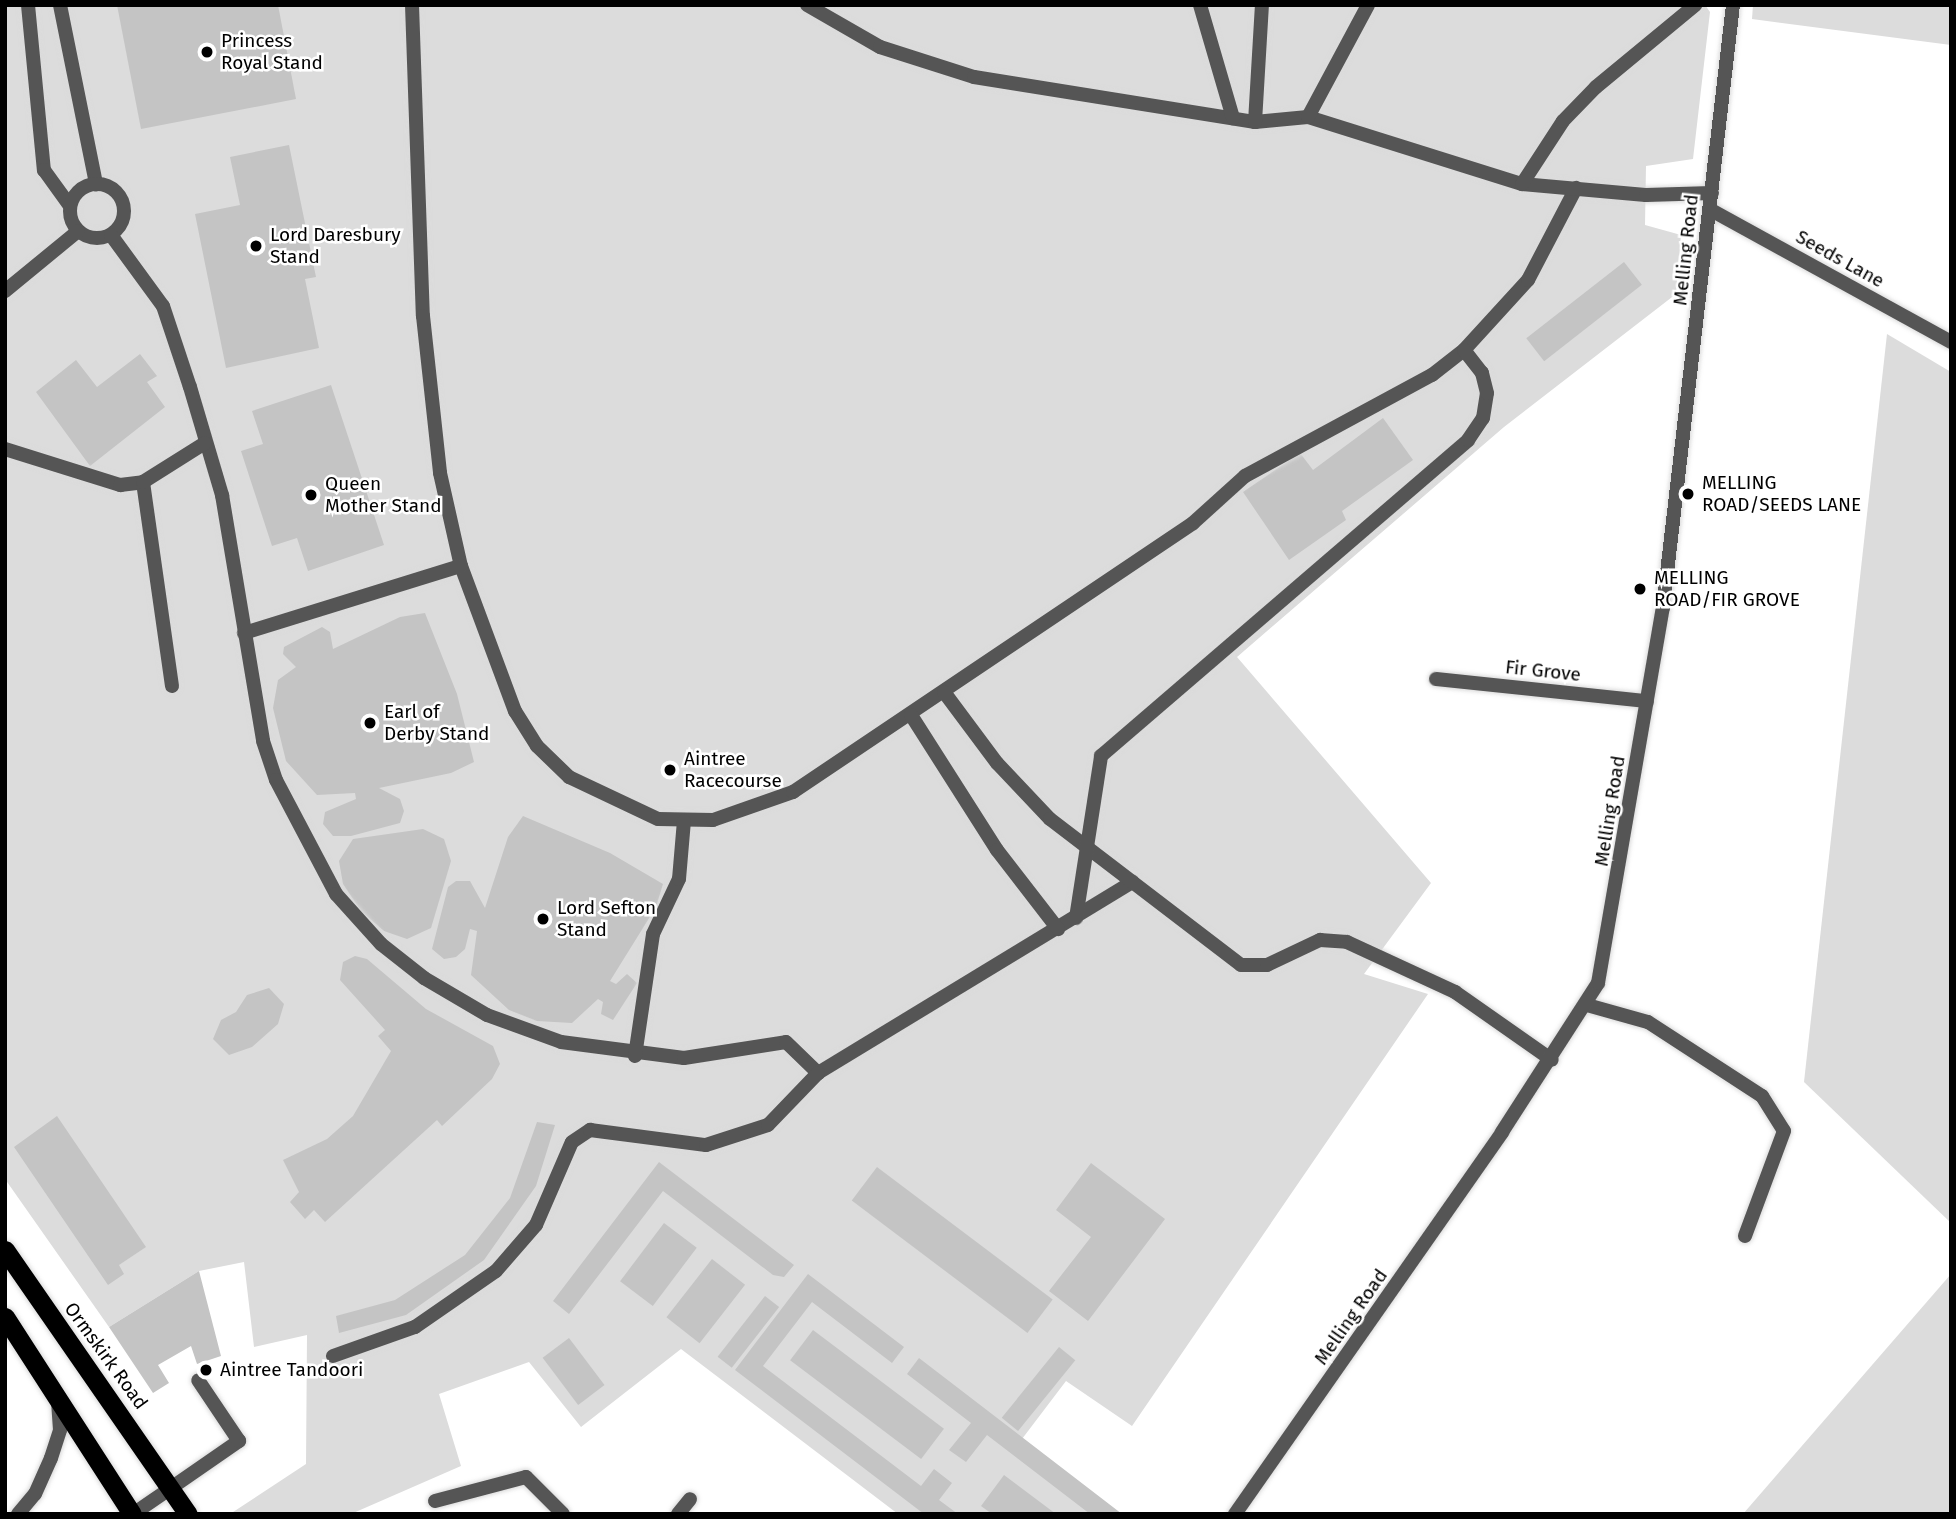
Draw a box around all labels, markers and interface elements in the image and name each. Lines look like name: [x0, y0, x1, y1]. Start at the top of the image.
place label: Princess Royal Stand: [221, 30, 323, 74]
marker: Princess Royal Stand: [199, 44, 215, 60]
street label: Melling Road: [1669, 193, 1703, 307]
place label: Lord Daresbury Stand: [270, 224, 401, 268]
street label: Seeds Lane: [1792, 225, 1888, 293]
marker: Lord Daresbury Stand: [248, 238, 264, 254]
place label: MELLING ROAD/SEEDS LANE: [1702, 472, 1861, 516]
place label: Queen Mother Stand: [325, 473, 442, 517]
marker: MELLING ROAD/SEEDS LANE: [1680, 486, 1696, 502]
marker: Queen Mother Stand: [303, 487, 319, 503]
place label: MELLING ROAD/FIR GROVE: [1654, 567, 1800, 611]
marker: MELLING ROAD/FIR GROVE: [1632, 581, 1648, 597]
street label: Fir Grove: [1504, 656, 1582, 686]
place label: Earl of Derby Stand: [384, 701, 489, 745]
marker: Earl of Derby Stand: [362, 715, 378, 731]
place label: Aintree Racecourse: [684, 748, 782, 792]
street label: Melling Road: [1590, 754, 1630, 868]
marker: Aintree Racecourse: [662, 762, 678, 778]
place label: Lord Sefton Stand: [557, 897, 656, 941]
marker: Lord Sefton Stand: [535, 911, 551, 927]
street label: Melling Road: [1310, 1265, 1392, 1369]
street label: Ormskirk Road: [60, 1298, 152, 1414]
place label: Aintree Tandoori: [220, 1359, 363, 1381]
marker: Aintree Tandoori: [198, 1362, 214, 1378]

